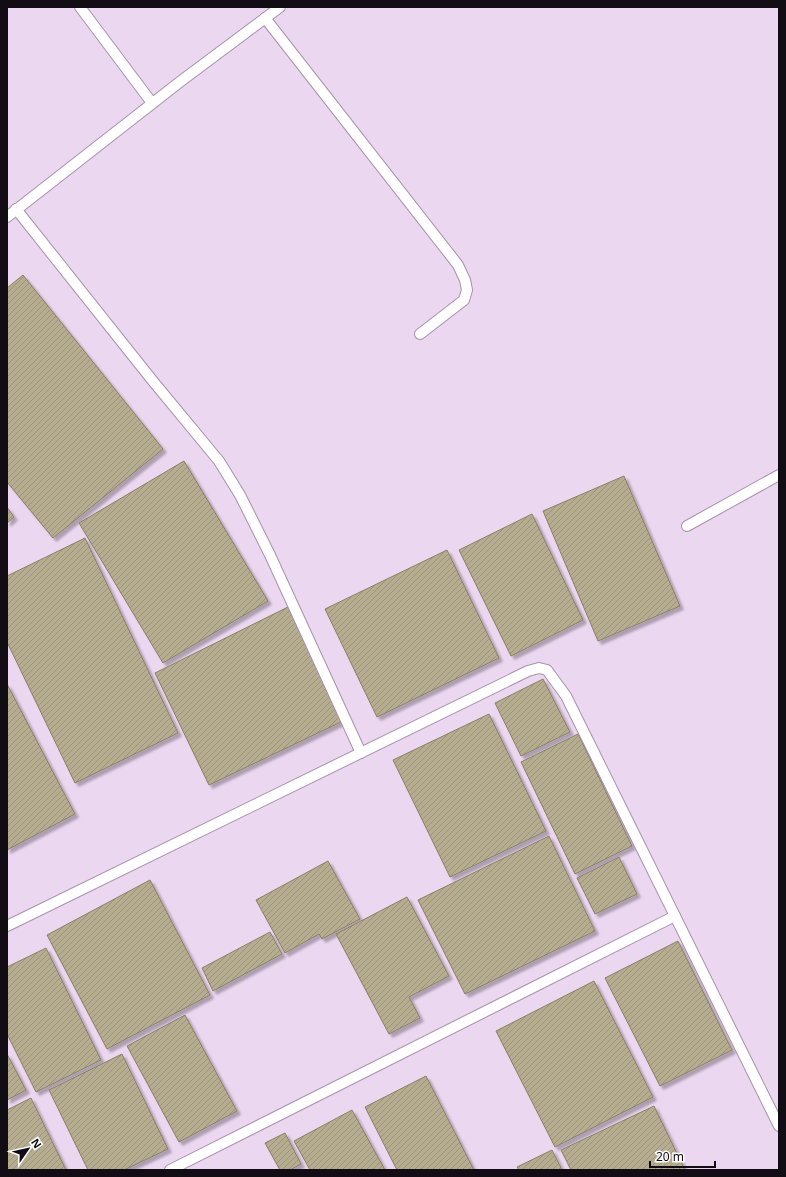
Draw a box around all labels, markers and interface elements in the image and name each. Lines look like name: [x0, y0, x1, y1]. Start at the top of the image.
north arrow: [8, 1129, 48, 1169]
text: N: [28, 1135, 45, 1151]
scale bar: [650, 1143, 715, 1169]
text: 20 m: [656, 1148, 684, 1165]

